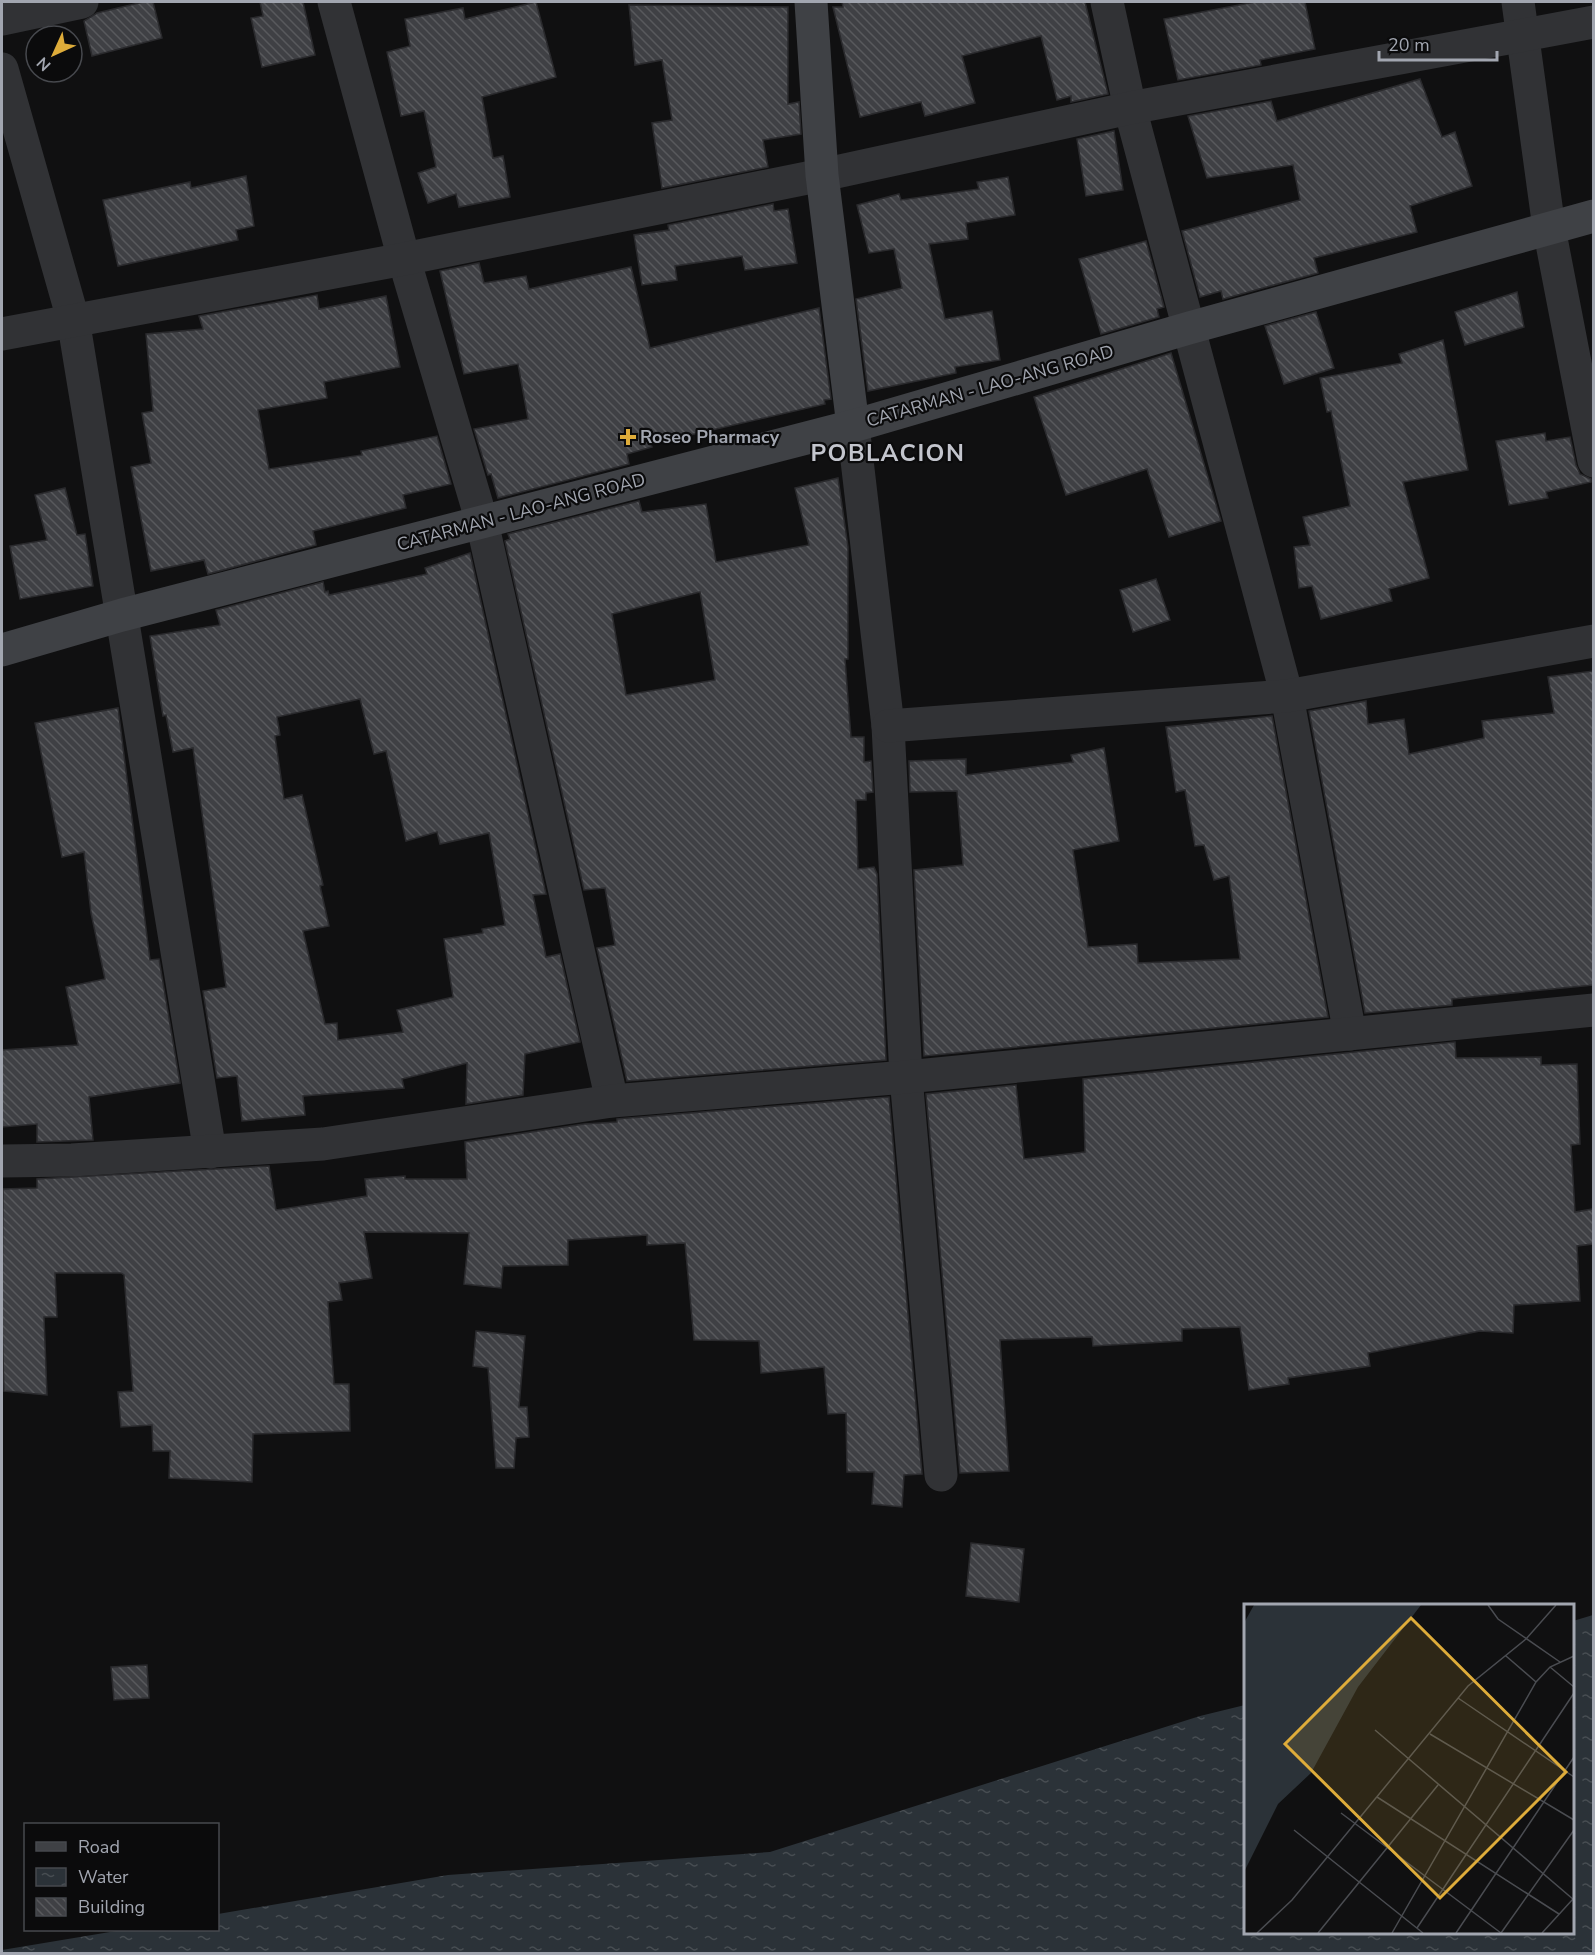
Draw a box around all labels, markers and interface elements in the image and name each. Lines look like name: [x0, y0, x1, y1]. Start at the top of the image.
north arrow: [24, 24, 84, 84]
scale bar: [1379, 24, 1498, 62]
text: 20 m: [1388, 33, 1430, 57]
text: N: [32, 52, 56, 76]
street label: CATARMAN - LAO-ANG ROAD: [863, 339, 1117, 433]
place label: Roseo Pharmacy: [640, 425, 780, 449]
marker: Roseo Pharmacy: [621, 430, 635, 444]
district label: POBLACION: [811, 437, 965, 469]
street label: CATARMAN - LAO-ANG ROAD: [394, 467, 648, 557]
inset map: [1244, 1604, 1574, 1934]
legend: [24, 1823, 219, 1931]
text: Road: [78, 1835, 120, 1859]
text: Water: [78, 1865, 129, 1889]
text: Building: [78, 1895, 145, 1919]

